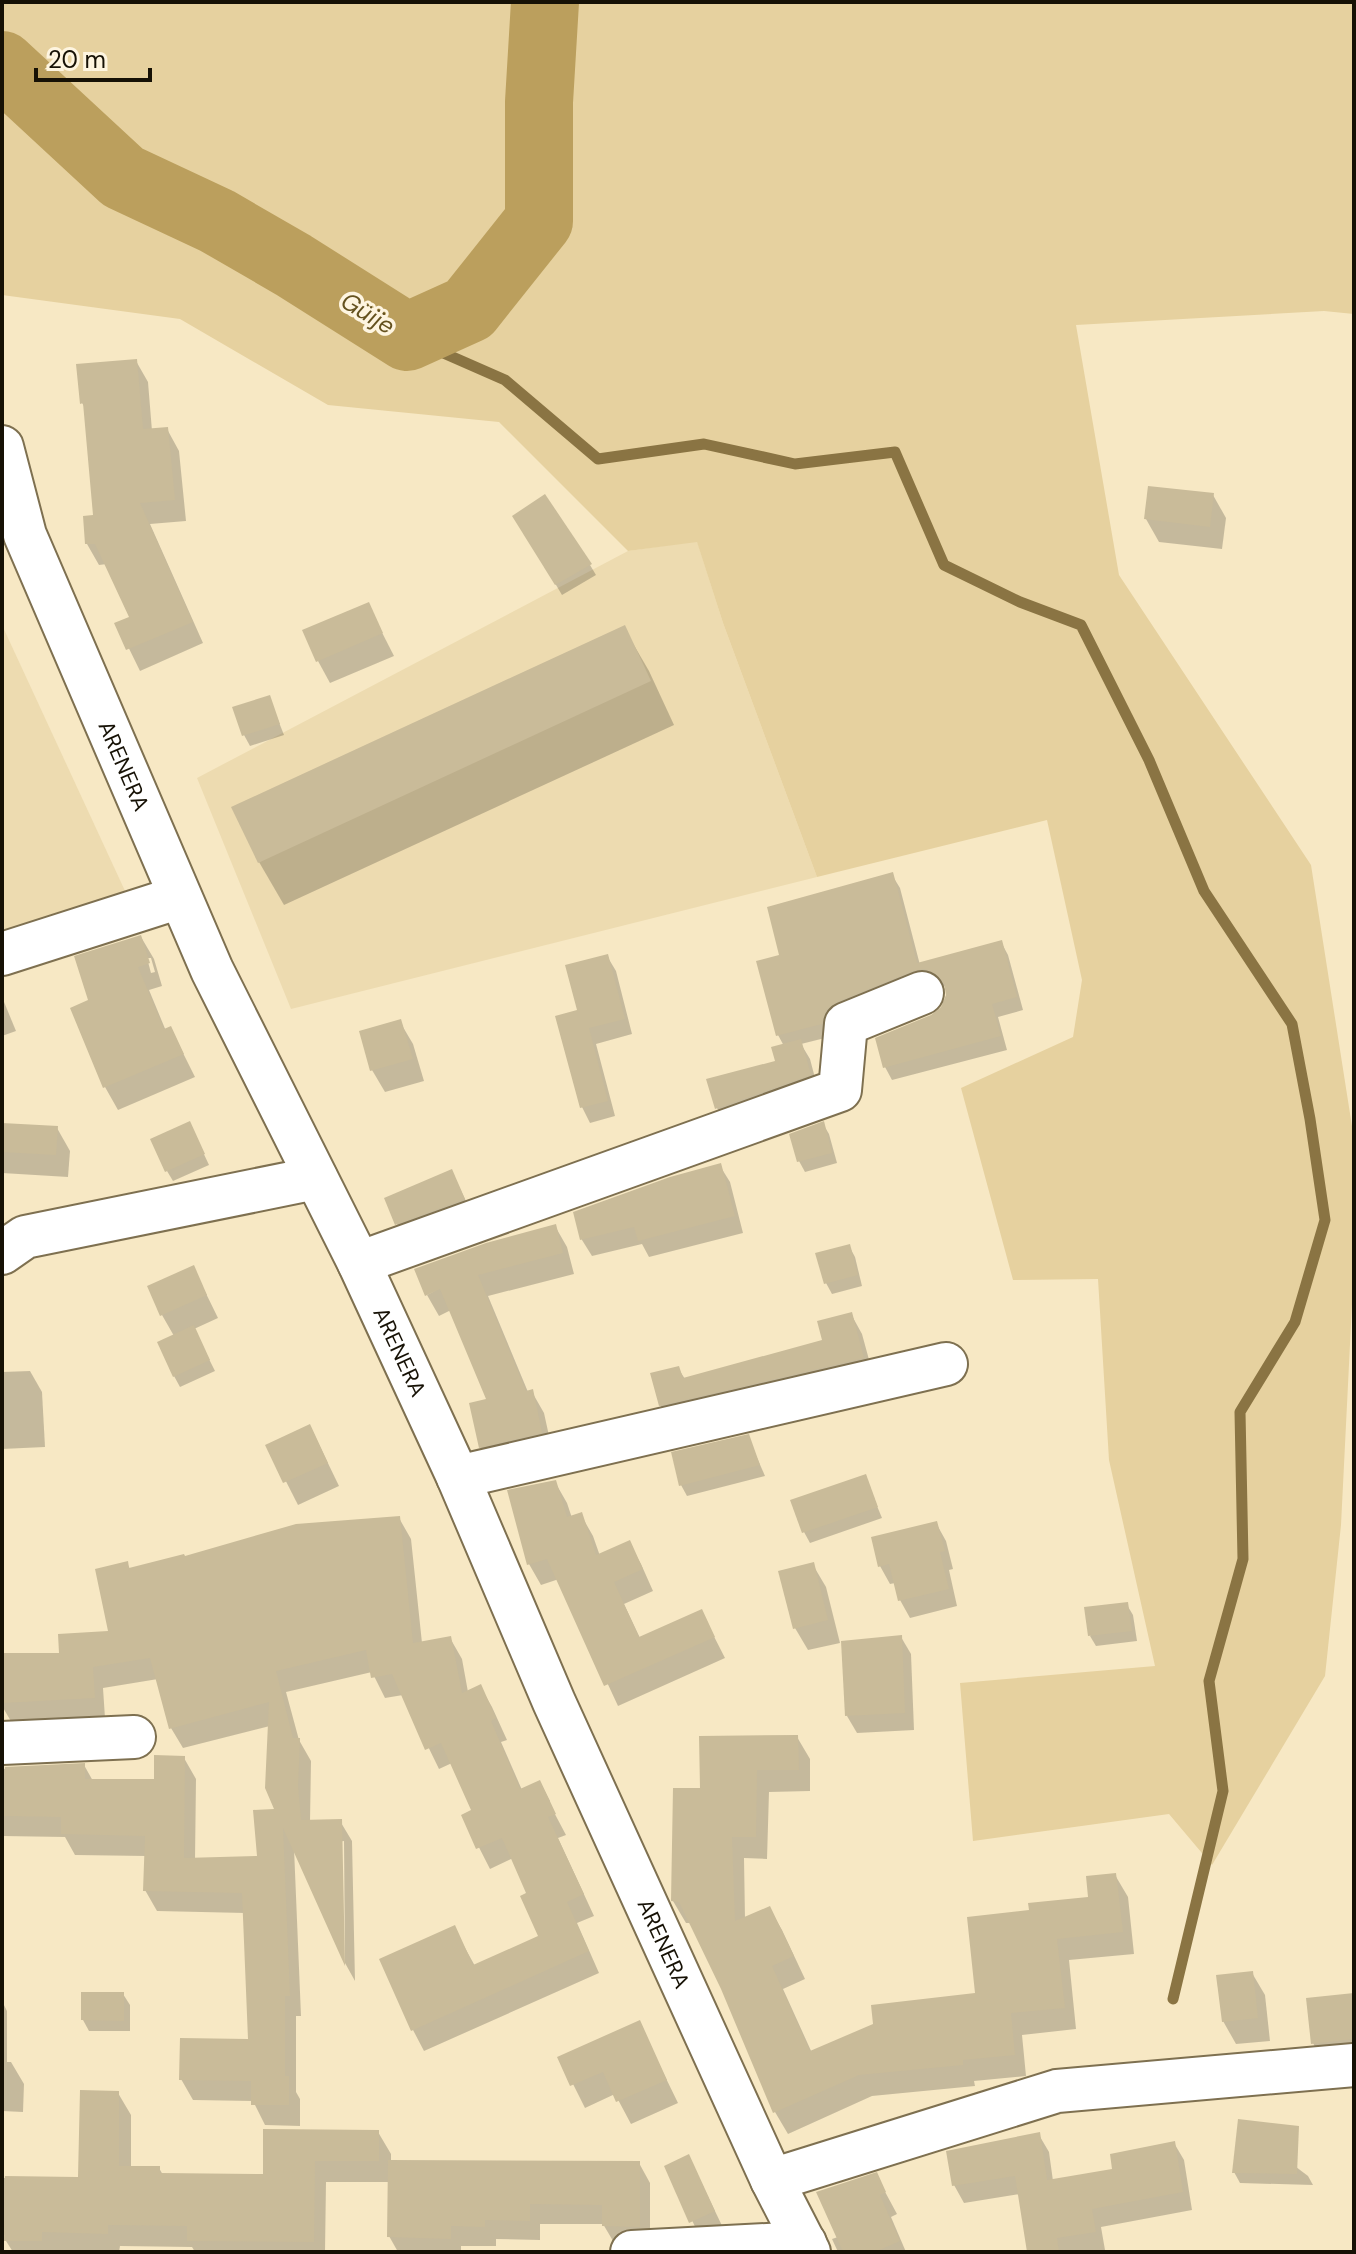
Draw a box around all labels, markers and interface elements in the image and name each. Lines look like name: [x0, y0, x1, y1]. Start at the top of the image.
scale bar: [36, 32, 150, 82]
text: 20 m: [48, 44, 106, 75]
water label: Güije: [335, 285, 401, 341]
street label: ARENERA: [92, 716, 156, 815]
street label: ARENERA: [367, 1302, 433, 1401]
street label: ARENERA: [631, 1894, 697, 1993]

